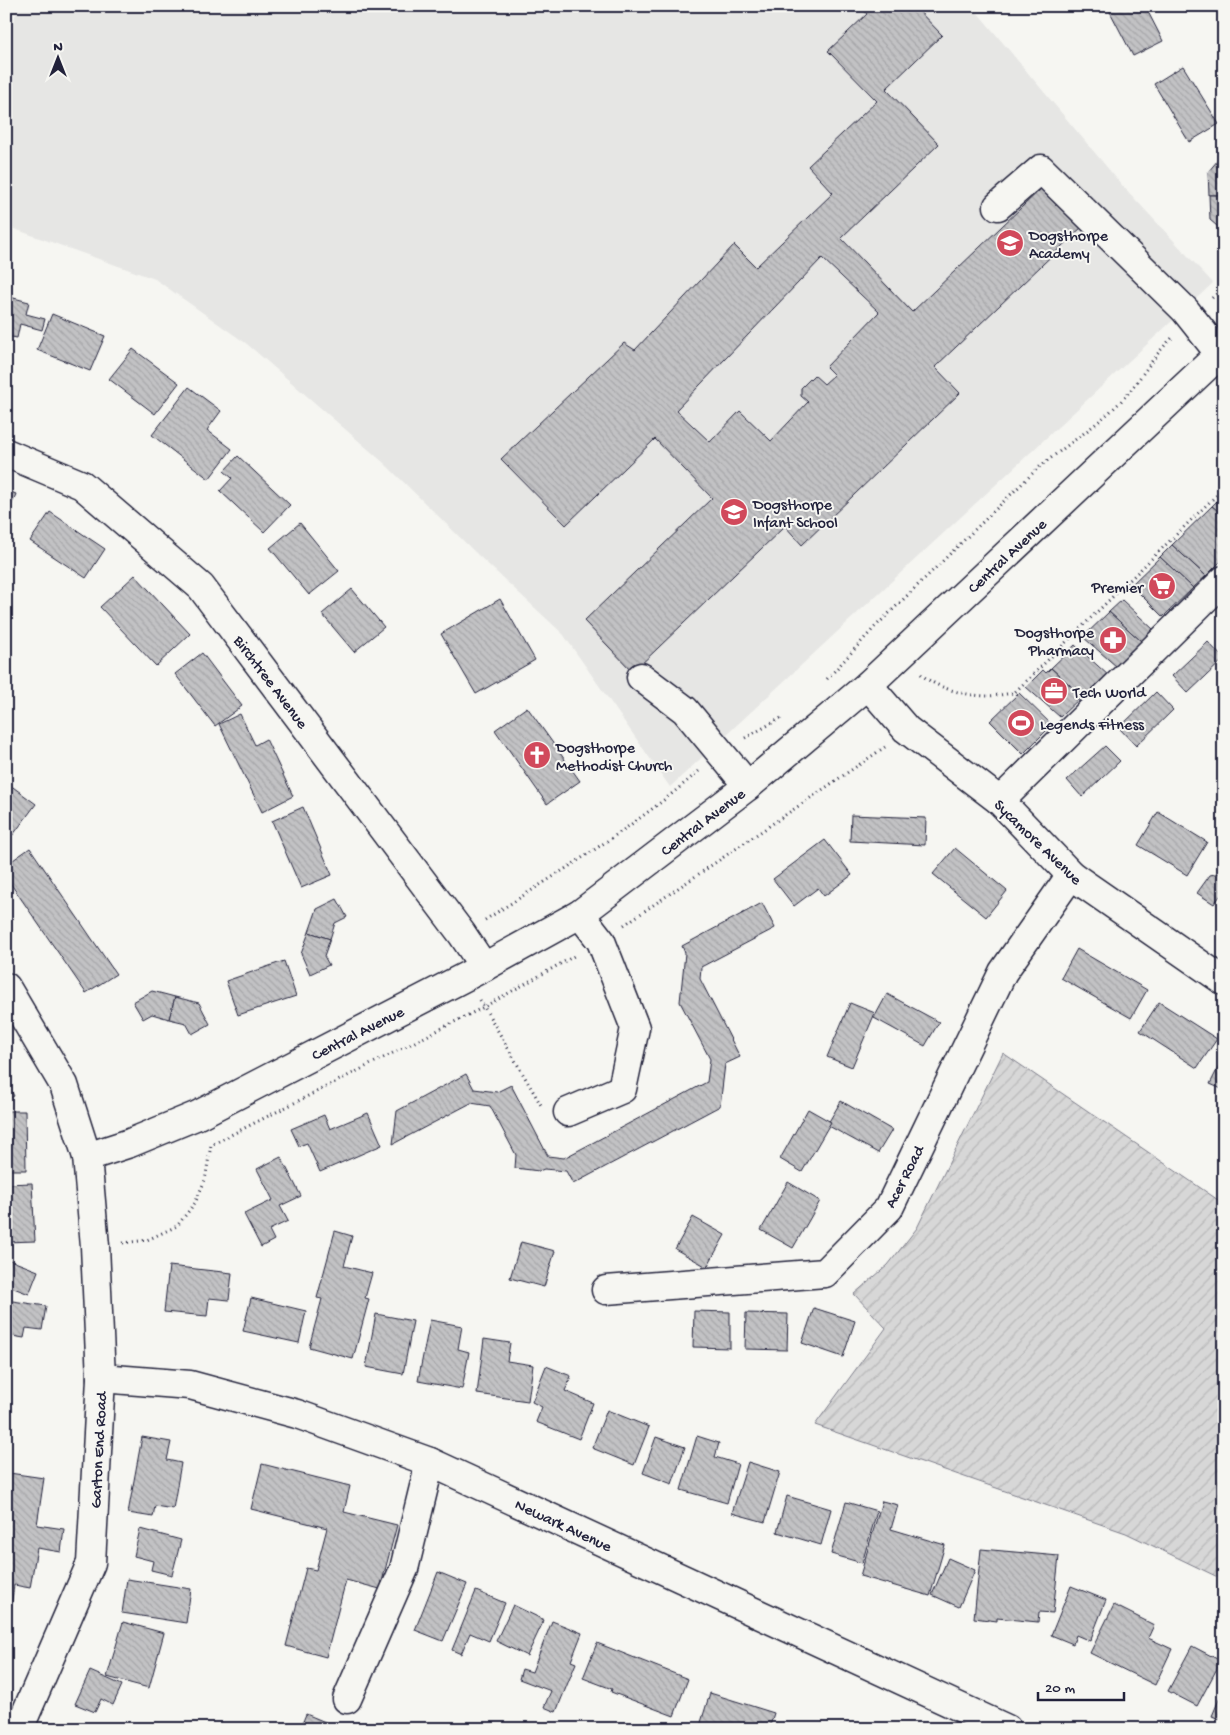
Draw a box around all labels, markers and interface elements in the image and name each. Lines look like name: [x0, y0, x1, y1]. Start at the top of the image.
north arrow: [32, 32, 82, 82]
text: N: [53, 39, 63, 56]
school or university icon: Dogsthorpe Academy: [995, 228, 1025, 258]
place label: Dogsthorpe Academy: [1028, 228, 1109, 265]
school or university icon: Dogsthorpe Infant School: [719, 497, 749, 527]
place label: Dogsthorpe Infant School: [752, 497, 838, 534]
street label: Central Avenue: [965, 516, 1052, 599]
supermarket icon: Premier: [1147, 571, 1177, 601]
place label: Premier: [1091, 580, 1144, 599]
place label: Dogsthorpe Pharmacy: [1014, 625, 1095, 662]
pharmacy icon: Dogsthorpe Pharmacy: [1098, 625, 1128, 655]
street label: Birchtree Avenue: [227, 632, 311, 734]
office icon: Tech World: [1039, 676, 1069, 706]
place label: Tech World: [1072, 685, 1147, 704]
sports icon: Legends Fitness: [1006, 708, 1036, 738]
place label: Legends Fitness: [1040, 717, 1145, 736]
church icon: Dogsthorpe Methodist Church: [522, 740, 552, 770]
place label: Dogsthorpe Methodist Church: [555, 740, 673, 777]
street label: Central Avenue: [658, 785, 751, 862]
street label: Sycamore Avenue: [989, 797, 1085, 891]
street label: Central Avenue: [309, 1003, 409, 1067]
street label: Acer Road: [882, 1142, 931, 1212]
street label: Garton End Road: [88, 1390, 113, 1509]
street label: Newark Avenue: [511, 1496, 615, 1558]
scale bar: [1038, 1670, 1124, 1702]
text: 20 m: [1045, 1680, 1075, 1698]

